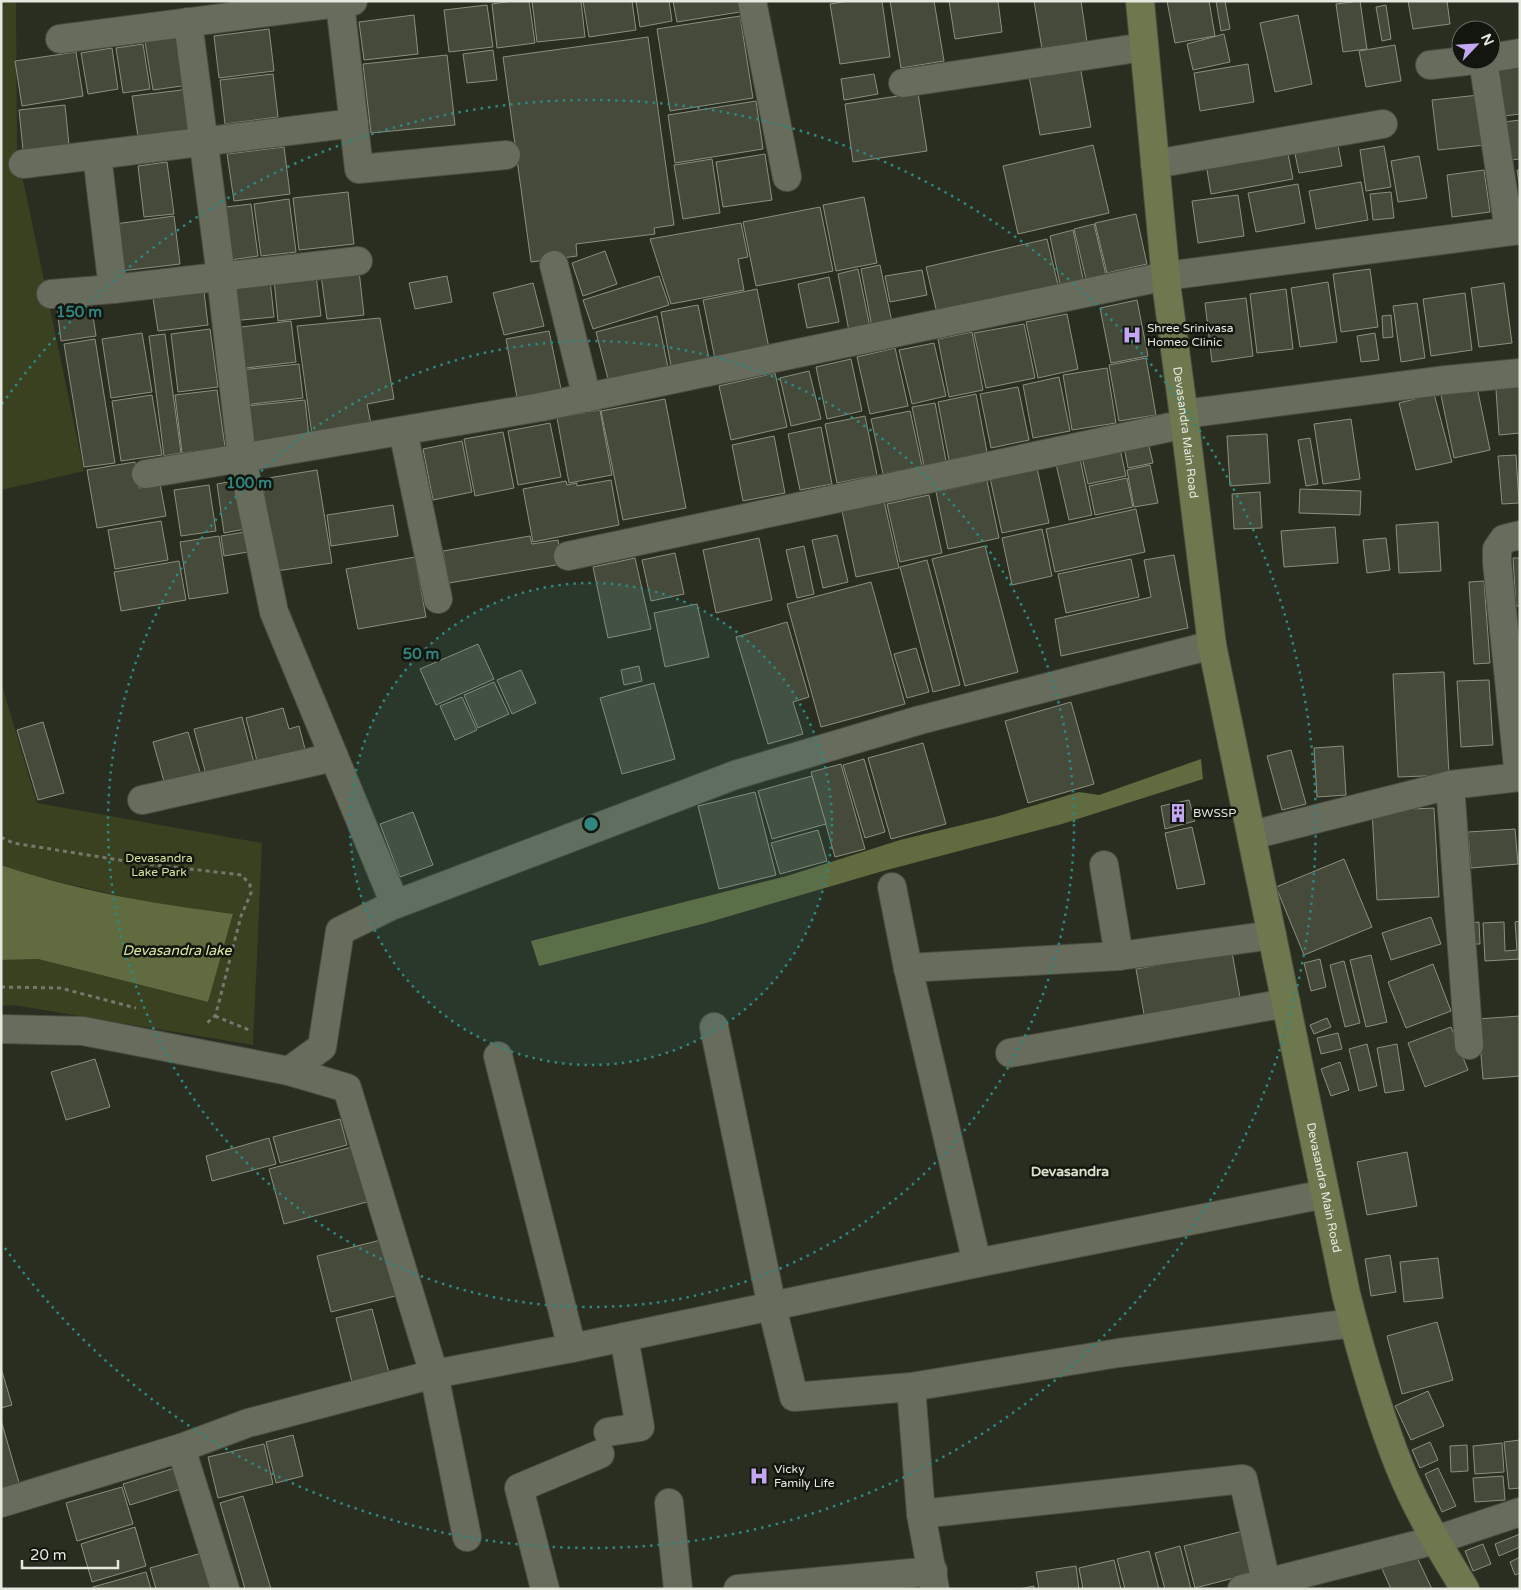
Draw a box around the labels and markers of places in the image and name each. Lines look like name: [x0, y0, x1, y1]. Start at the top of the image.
place label: Shree Srinivasa Homeo Clinic: [1147, 321, 1233, 349]
hospital icon: Shree Srinivasa Homeo Clinic: [1121, 324, 1143, 346]
building icon: BWSSP: [1167, 802, 1189, 824]
place label: BWSSP: [1193, 806, 1236, 820]
centre of rings: [582, 815, 600, 833]
place label: Vicky Family Life: [774, 1462, 835, 1490]
hospital icon: Vicky Family Life: [748, 1465, 770, 1487]

